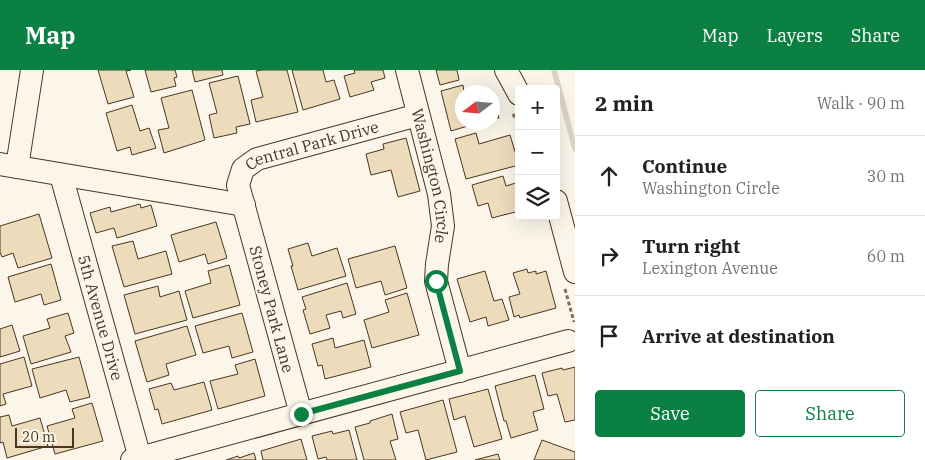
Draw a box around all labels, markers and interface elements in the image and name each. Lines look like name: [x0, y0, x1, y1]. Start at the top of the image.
text: Map: [25, 19, 75, 51]
text: Map: [702, 24, 739, 47]
text: Layers: [767, 24, 823, 47]
text: Share: [851, 24, 900, 47]
north arrow: [455, 85, 500, 130]
map controls: [515, 85, 560, 220]
button: +: [515, 85, 560, 130]
text: 2 min: [595, 89, 654, 117]
text: Walk · 90 m: [817, 93, 905, 113]
street label: Washington Circle: [407, 106, 454, 245]
street label: Central Park Drive: [241, 116, 381, 174]
button: −: [515, 130, 560, 175]
text: Continue: [642, 154, 727, 178]
icon: ahead: [595, 162, 623, 190]
text: 30 m: [867, 166, 905, 186]
button: layers: [515, 175, 560, 220]
text: Washington Circle: [642, 178, 780, 198]
text: Turn right: [642, 234, 740, 258]
icon: right: [595, 242, 623, 270]
street label: Stoney Park Lane: [245, 243, 299, 375]
text: 60 m: [867, 246, 905, 266]
street label: 5th Avenue Drive: [74, 253, 128, 383]
text: Lexington Avenue: [642, 258, 778, 278]
route start: [425, 270, 448, 293]
icon: arrive: [595, 322, 623, 350]
text: Arrive at destination: [642, 324, 835, 348]
button: Save: [595, 390, 745, 437]
button: Share: [755, 390, 905, 437]
route end: [290, 403, 313, 426]
scale bar: [15, 425, 74, 448]
text: 20 m: [22, 428, 55, 446]

